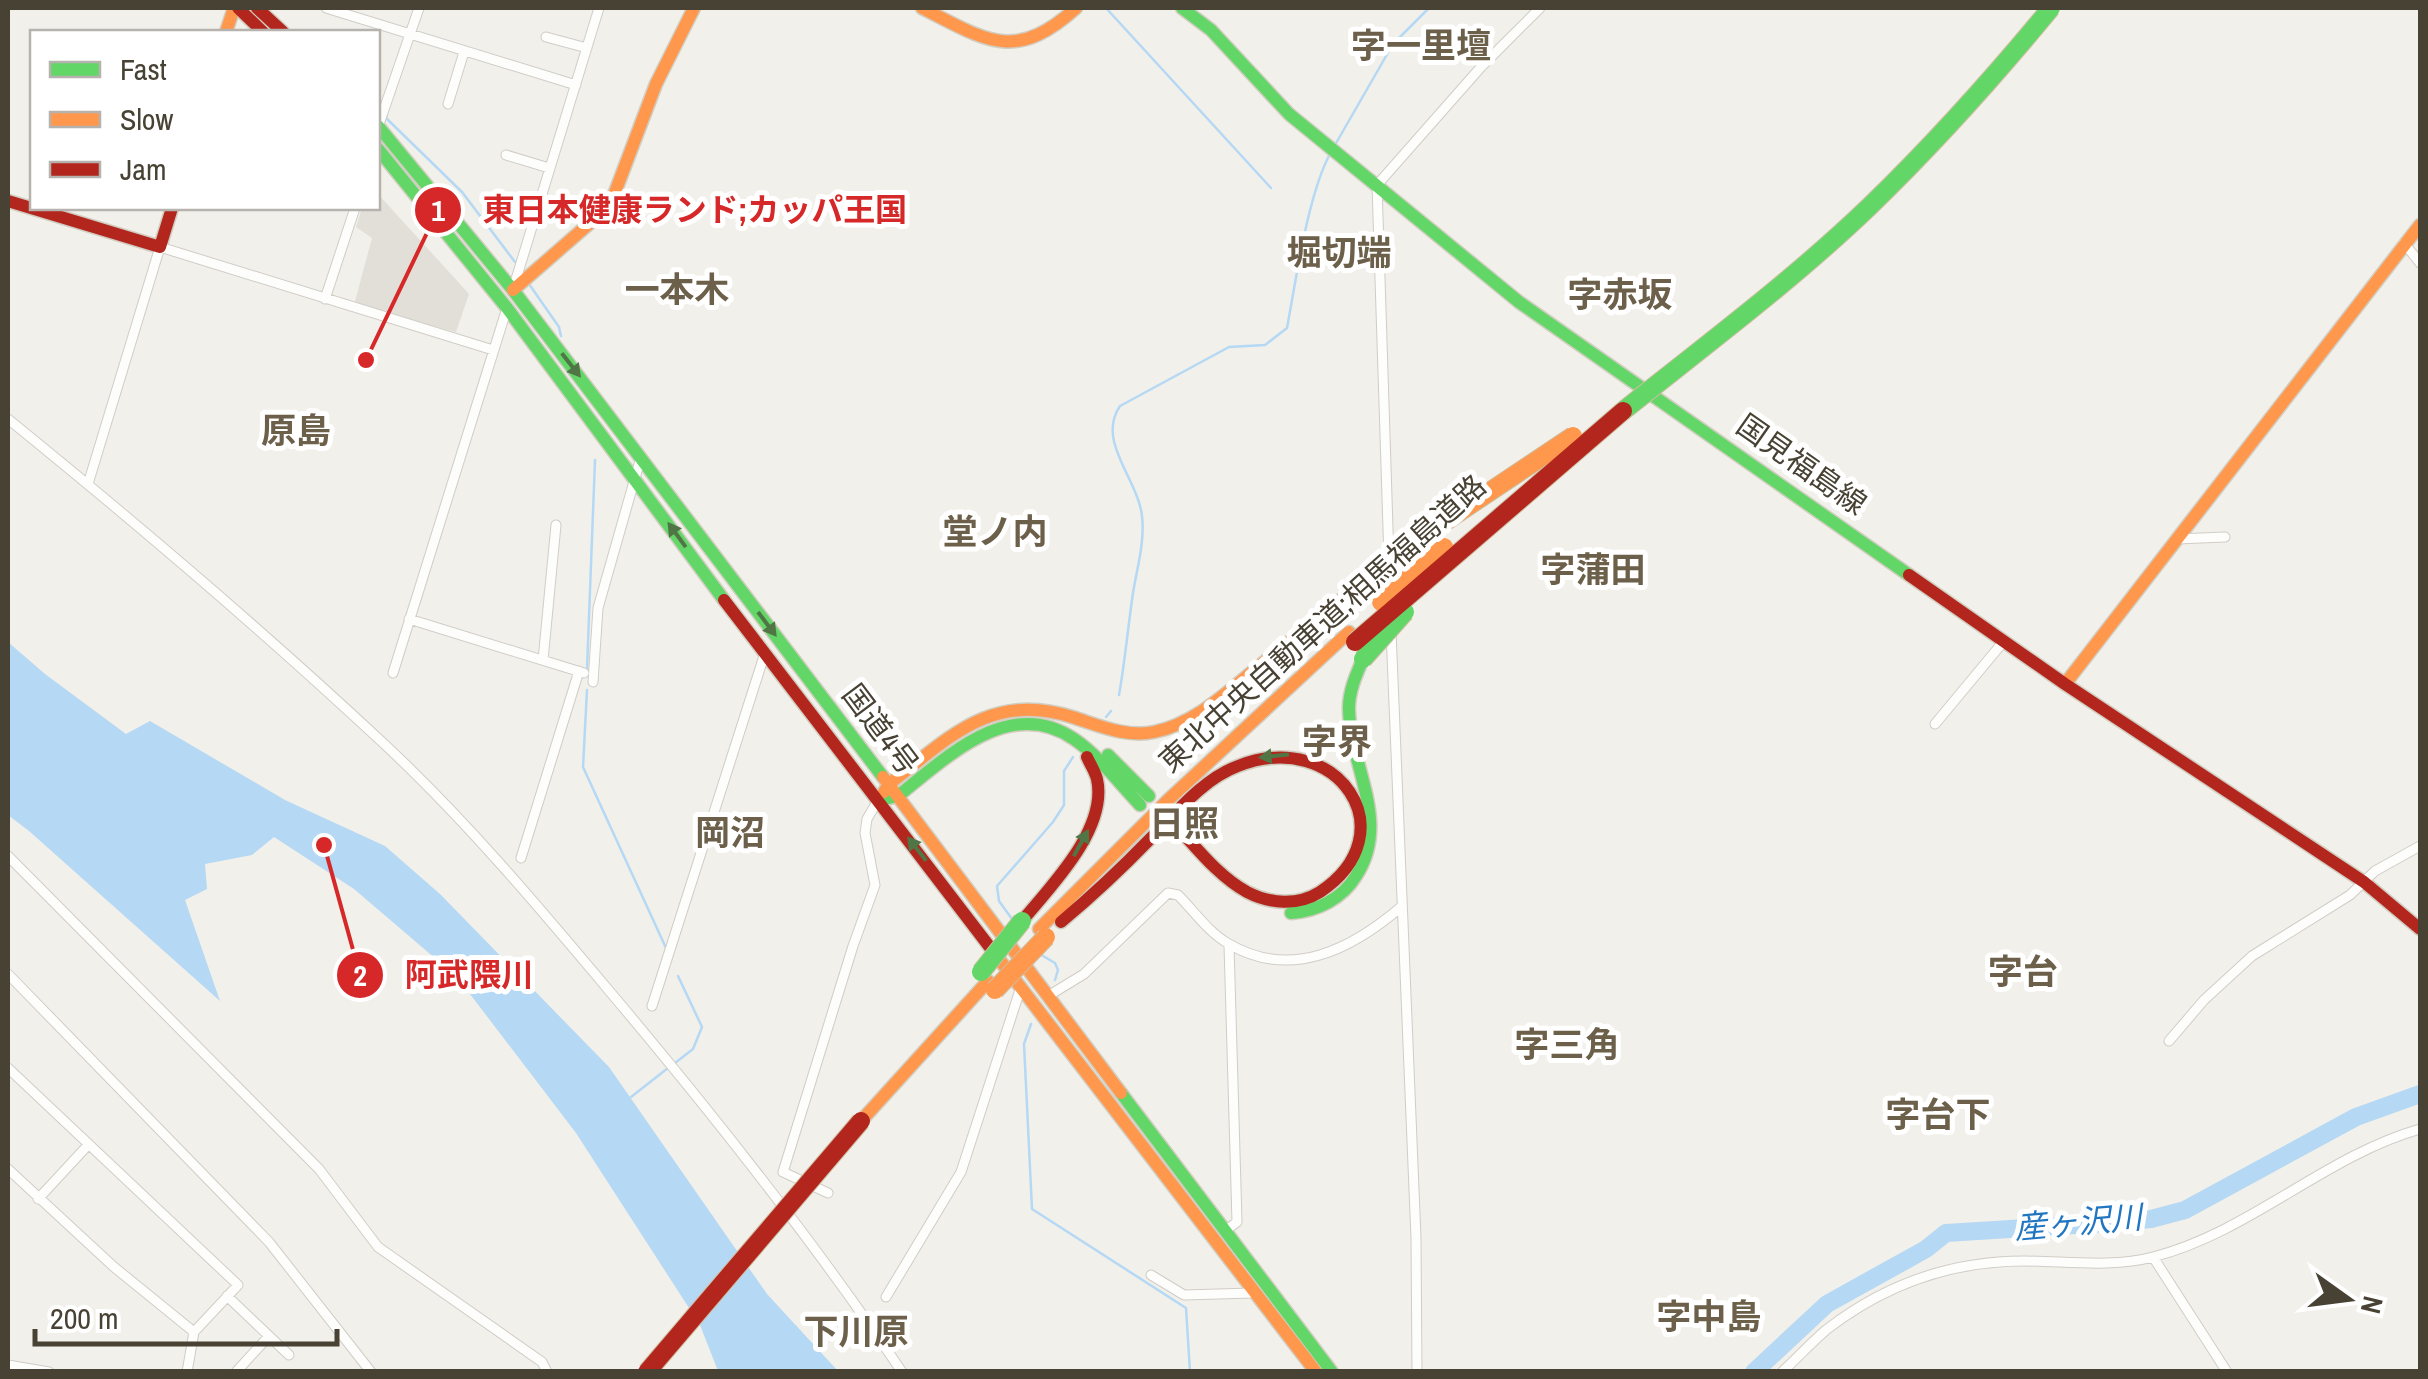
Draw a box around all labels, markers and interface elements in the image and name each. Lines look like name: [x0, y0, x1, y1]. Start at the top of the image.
district label: 字一里壇: [1351, 22, 1491, 69]
legend: [30, 30, 380, 210]
text: Fast: [120, 49, 167, 89]
text: Slow: [120, 99, 174, 139]
text: Jam: [120, 149, 166, 189]
callout: 東日本健康ランド;カッパ王国: [413, 179, 928, 241]
text: 東日本健康ランド;カッパ王国: [483, 188, 907, 231]
text: 1: [431, 190, 445, 230]
district label: 堀切端: [1286, 229, 1392, 276]
district label: 一本木: [624, 266, 730, 313]
district label: 字赤坂: [1567, 271, 1673, 318]
one-way arrow: [560, 352, 580, 378]
street label: 国見福島線: [1729, 405, 1875, 523]
district label: 原島: [261, 407, 331, 454]
street label: 東北中央自動車道;相馬福島道路: [1150, 465, 1494, 781]
district label: 堂ノ内: [942, 508, 1048, 555]
one-way arrow: [668, 522, 688, 548]
district label: 字蒲田: [1540, 546, 1646, 593]
one-way arrow: [756, 611, 777, 637]
street label: 国道4号: [834, 676, 928, 782]
district label: 字界: [1302, 718, 1372, 765]
one-way arrow: [1258, 748, 1289, 764]
district label: 日照: [1149, 800, 1219, 847]
district label: 岡沼: [695, 809, 765, 856]
one-way arrow: [1071, 829, 1089, 857]
one-way arrow: [907, 836, 927, 862]
callout: 阿武隈川: [335, 944, 553, 1006]
district label: 字台: [1988, 948, 2058, 995]
text: 阿武隈川: [405, 953, 533, 996]
text: 2: [353, 955, 367, 995]
district label: 字三角: [1514, 1021, 1620, 1068]
district label: 字台下: [1885, 1091, 1991, 1138]
water label: 産ヶ沢川: [2012, 1195, 2147, 1249]
north arrow: [2298, 1249, 2398, 1349]
scale bar: [35, 1284, 338, 1346]
text: N: [2352, 1292, 2393, 1318]
district label: 字中島: [1656, 1293, 1762, 1340]
text: 200 m: [50, 1298, 118, 1338]
district label: 下川原: [803, 1308, 909, 1355]

